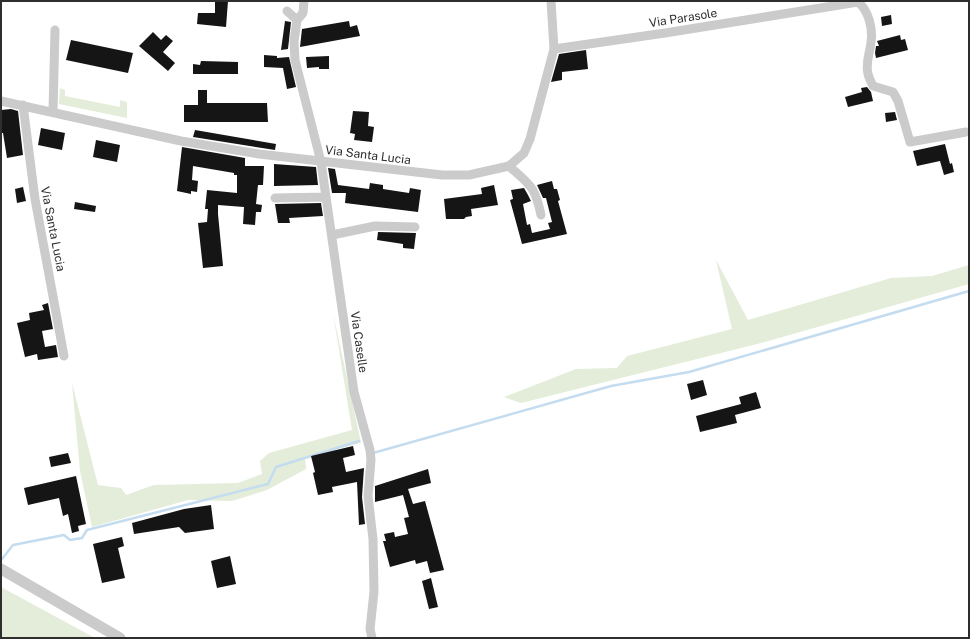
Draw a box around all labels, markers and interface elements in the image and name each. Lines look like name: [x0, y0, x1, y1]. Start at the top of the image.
street label: Via Parasole: [648, 6, 718, 30]
street label: Via Santa Lucia: [324, 143, 412, 167]
street label: Via Santa Lucia: [38, 185, 68, 273]
street label: Via Caselle: [348, 310, 370, 374]

